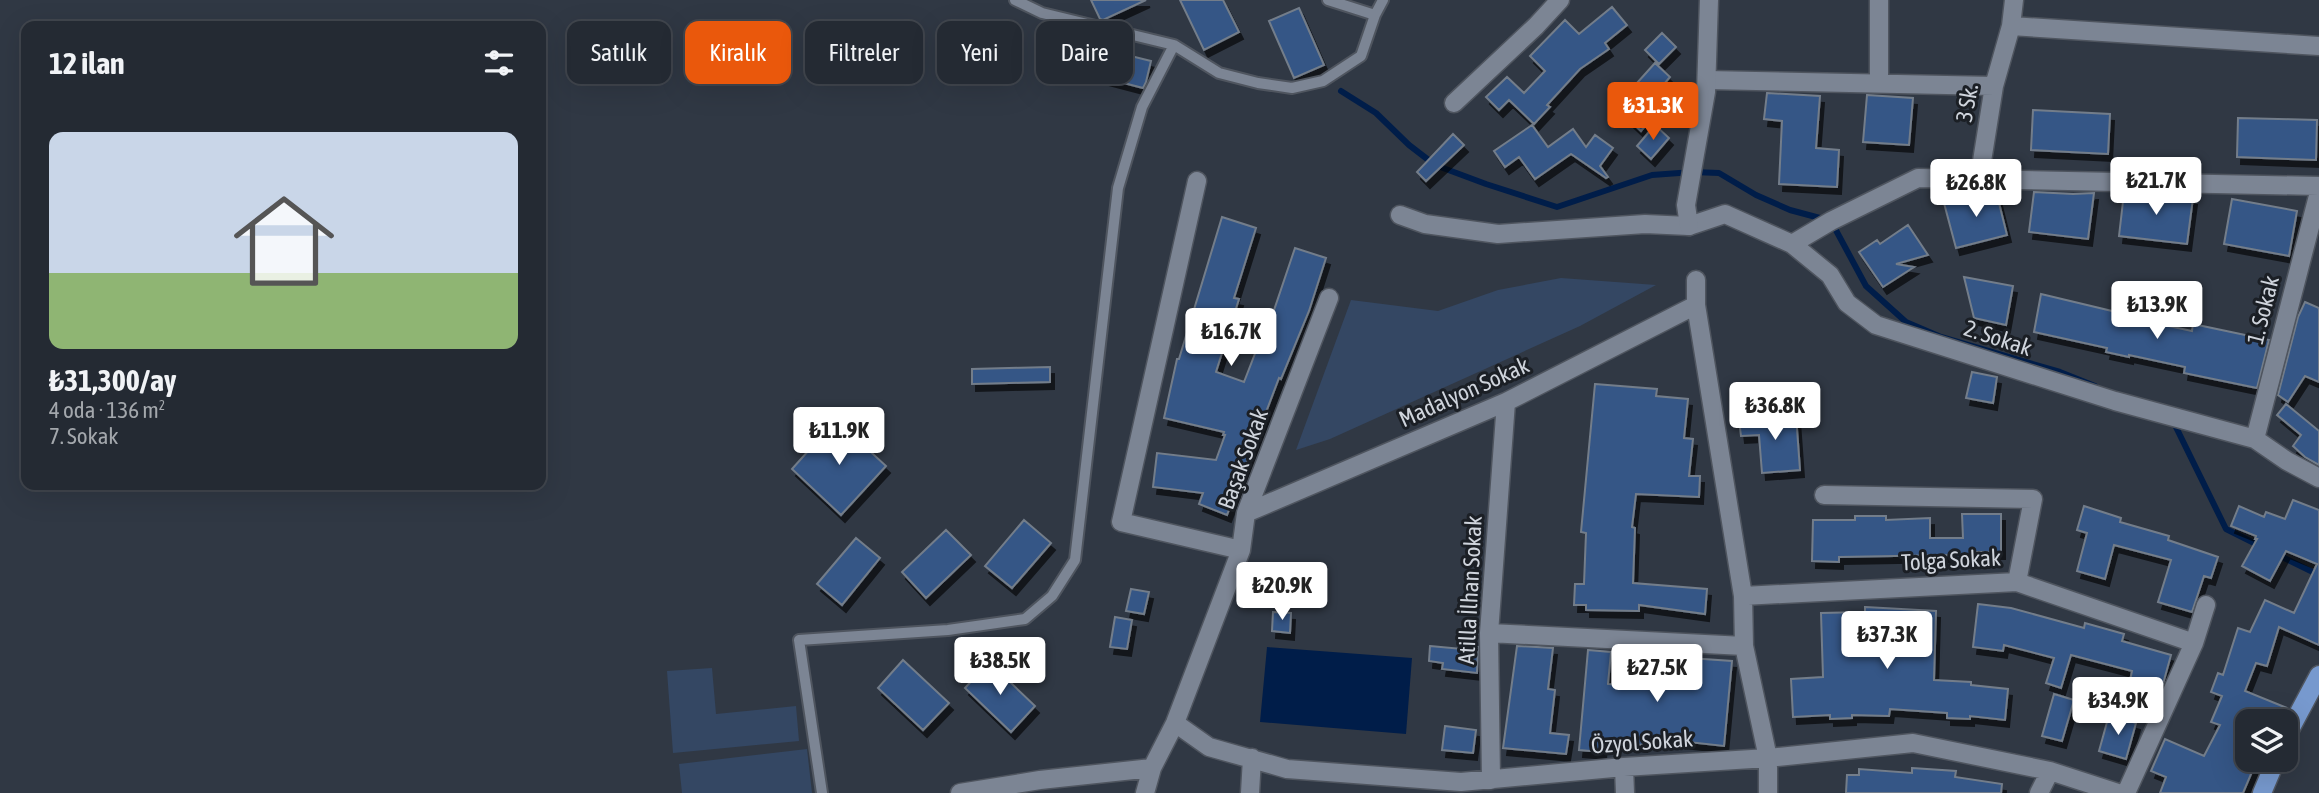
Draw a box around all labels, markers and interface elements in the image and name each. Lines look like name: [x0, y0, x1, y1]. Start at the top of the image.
chip: Satılık: [567, 21, 671, 84]
chip: Kiralık: [685, 21, 791, 84]
chip: Filtreler: [805, 21, 923, 84]
chip: Yeni: [937, 21, 1022, 84]
chip: Daire: [1036, 21, 1133, 84]
icon: filters: [480, 44, 518, 82]
text: 12 ilan: [49, 46, 125, 80]
pin: ₺31.3K: [1596, 82, 1710, 142]
street label: 3 Sk.: [1951, 82, 1983, 124]
text: ₺31.3K: [1623, 92, 1683, 118]
pin: ₺21.7K: [2099, 158, 2213, 217]
pin: ₺26.8K: [1919, 160, 2033, 219]
text: ₺21.7K: [2126, 167, 2186, 193]
text: ₺26.8K: [1946, 169, 2006, 195]
icon: home: [221, 178, 347, 304]
street label: 1. Sokak: [2242, 273, 2284, 347]
pin: ₺13.9K: [2100, 282, 2214, 341]
text: ₺13.9K: [2127, 291, 2187, 317]
pin: ₺16.7K: [1174, 308, 1288, 368]
street label: 2. Sokak: [1961, 315, 2035, 361]
text: ₺16.7K: [1201, 318, 1261, 344]
street label: Madalyon Sokak: [1395, 352, 1533, 432]
text: ₺31,300/ay: [49, 363, 176, 397]
pin: ₺36.8K: [1718, 382, 1832, 442]
text: ₺36.8K: [1745, 392, 1805, 418]
text: 4 oda · 136 m²: [49, 397, 165, 423]
street label: Başak Sokak: [1213, 405, 1273, 513]
pin: ₺11.9K: [782, 407, 896, 467]
text: ₺11.9K: [809, 417, 869, 443]
text: 7. Sokak: [49, 423, 118, 449]
street label: Atilla İlhan Sokak: [1453, 515, 1487, 665]
street label: Tolga Sokak: [1900, 544, 2002, 576]
pin: ₺20.9K: [1225, 562, 1339, 622]
text: ₺20.9K: [1252, 572, 1312, 598]
pin: ₺37.3K: [1830, 612, 1944, 671]
text: ₺37.3K: [1857, 621, 1917, 647]
pin: ₺38.5K: [943, 638, 1057, 697]
pin: ₺27.5K: [1600, 644, 1714, 704]
text: ₺38.5K: [970, 647, 1030, 673]
text: ₺27.5K: [1627, 654, 1687, 680]
pin: ₺34.9K: [2061, 678, 2175, 737]
text: ₺34.9K: [2088, 687, 2148, 713]
map controls: [2235, 709, 2298, 772]
button: layers: [2235, 709, 2298, 772]
street label: Özyol Sokak: [1590, 725, 1694, 759]

